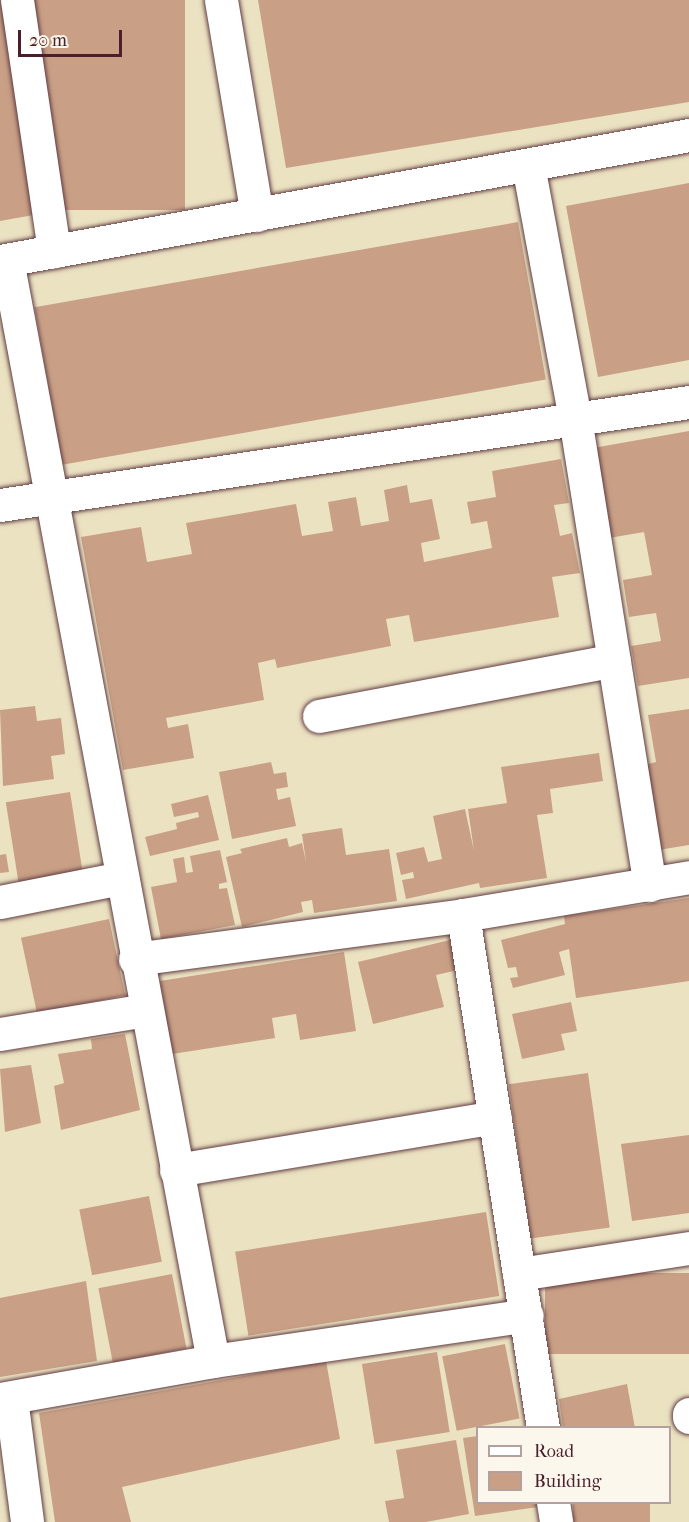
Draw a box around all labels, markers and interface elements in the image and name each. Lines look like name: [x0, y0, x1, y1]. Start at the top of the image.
scale bar: [21, 18, 124, 56]
text: 20 m: [29, 30, 67, 51]
legend: [476, 1426, 671, 1504]
text: Road: [534, 1441, 574, 1462]
text: Building: [534, 1471, 601, 1492]

